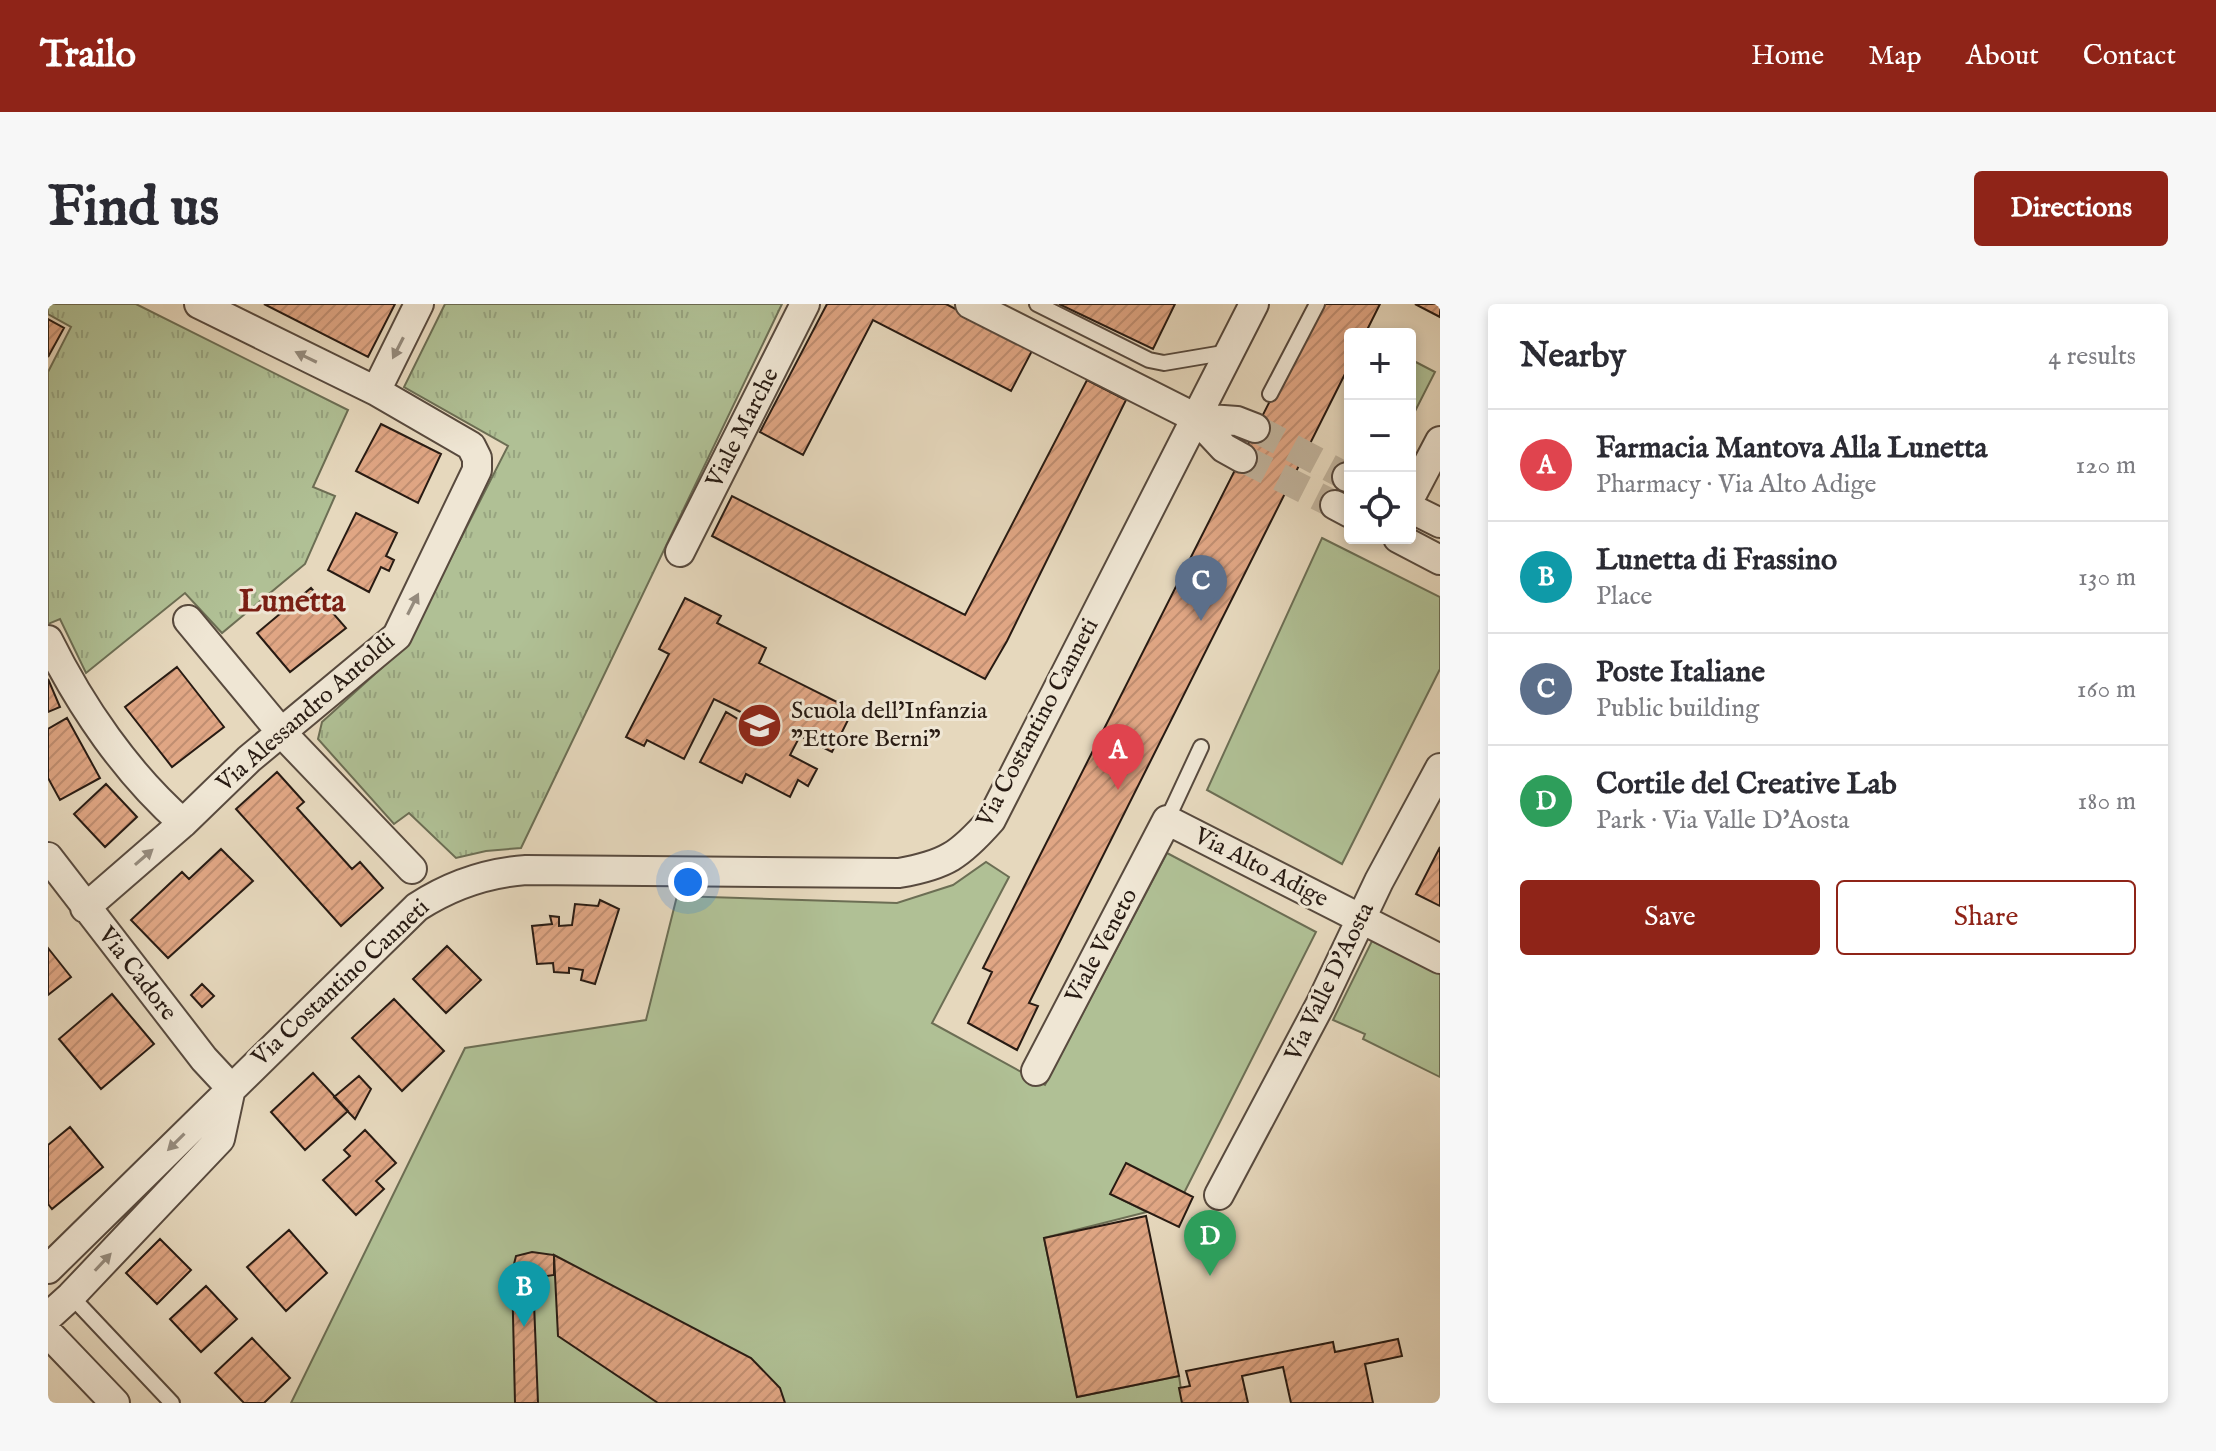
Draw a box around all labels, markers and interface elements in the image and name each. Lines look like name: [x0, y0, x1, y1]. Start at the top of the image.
text: Trailo: [40, 32, 136, 80]
text: Home: [1751, 39, 1824, 74]
text: Map: [1868, 39, 1922, 74]
text: About: [1966, 39, 2039, 74]
text: Contact: [2083, 39, 2176, 74]
button: Directions: [1974, 171, 2168, 246]
text: Find us: [48, 173, 219, 244]
map controls: [1344, 328, 1416, 544]
button: +: [1344, 328, 1416, 400]
text: Nearby: [1520, 335, 1626, 378]
one-way arrow: [391, 336, 404, 359]
text: 4 results: [2048, 340, 2136, 373]
one-way arrow: [294, 350, 317, 364]
street label: Viale Marche: [699, 363, 787, 494]
button: −: [1344, 400, 1416, 472]
text: Farmacia Mantova Alla Lunetta: [1596, 430, 1987, 468]
text: A: [1537, 449, 1555, 482]
text: 120 m: [2076, 449, 2136, 482]
text: Pharmacy · Via Alto Adige: [1596, 468, 1877, 501]
button: locate: [1344, 472, 1416, 544]
text: Lunetta di Frassino: [1596, 542, 1837, 580]
pin: C: [1175, 555, 1227, 621]
text: B: [1537, 561, 1555, 594]
text: 130 m: [2078, 561, 2136, 594]
text: Place: [1596, 580, 1652, 613]
district label: Lunetta: [239, 582, 347, 623]
one-way arrow: [406, 593, 420, 616]
street label: Via Costantino Canneti: [969, 613, 1106, 834]
street label: Via Alessandro Antoldi: [209, 627, 402, 800]
text: Poste Italiane: [1596, 654, 1765, 692]
text: C: [1537, 673, 1555, 706]
text: 160 m: [2077, 673, 2136, 706]
text: Public building: [1596, 692, 1759, 725]
place label: Scuola dell'Infanzia "Ettore Berni": [791, 696, 988, 755]
school or university icon: Scuola dell'Infanzia "Ettore Berni": [736, 701, 784, 749]
pin: A: [1092, 724, 1144, 790]
text: Cortile del Creative Lab: [1596, 766, 1897, 804]
text: D: [1536, 785, 1556, 818]
text: 180 m: [2078, 785, 2136, 818]
text: Park · Via Valle D'Aosta: [1596, 804, 1850, 837]
street label: Via Alto Adige: [1188, 821, 1333, 915]
one-way arrow: [134, 849, 154, 866]
your location: [668, 862, 708, 902]
button: Save: [1520, 880, 1820, 955]
button: Share: [1836, 880, 2136, 955]
street label: Viale Veneto: [1058, 883, 1145, 1010]
street label: Via Costantino Canneti: [245, 893, 436, 1074]
street label: Via Valle D'Aosta: [1278, 897, 1382, 1067]
street label: Via Cadore: [90, 920, 183, 1027]
one-way arrow: [167, 1133, 186, 1151]
pin: D: [1184, 1210, 1236, 1276]
one-way arrow: [94, 1253, 112, 1272]
pin: B: [498, 1261, 550, 1327]

